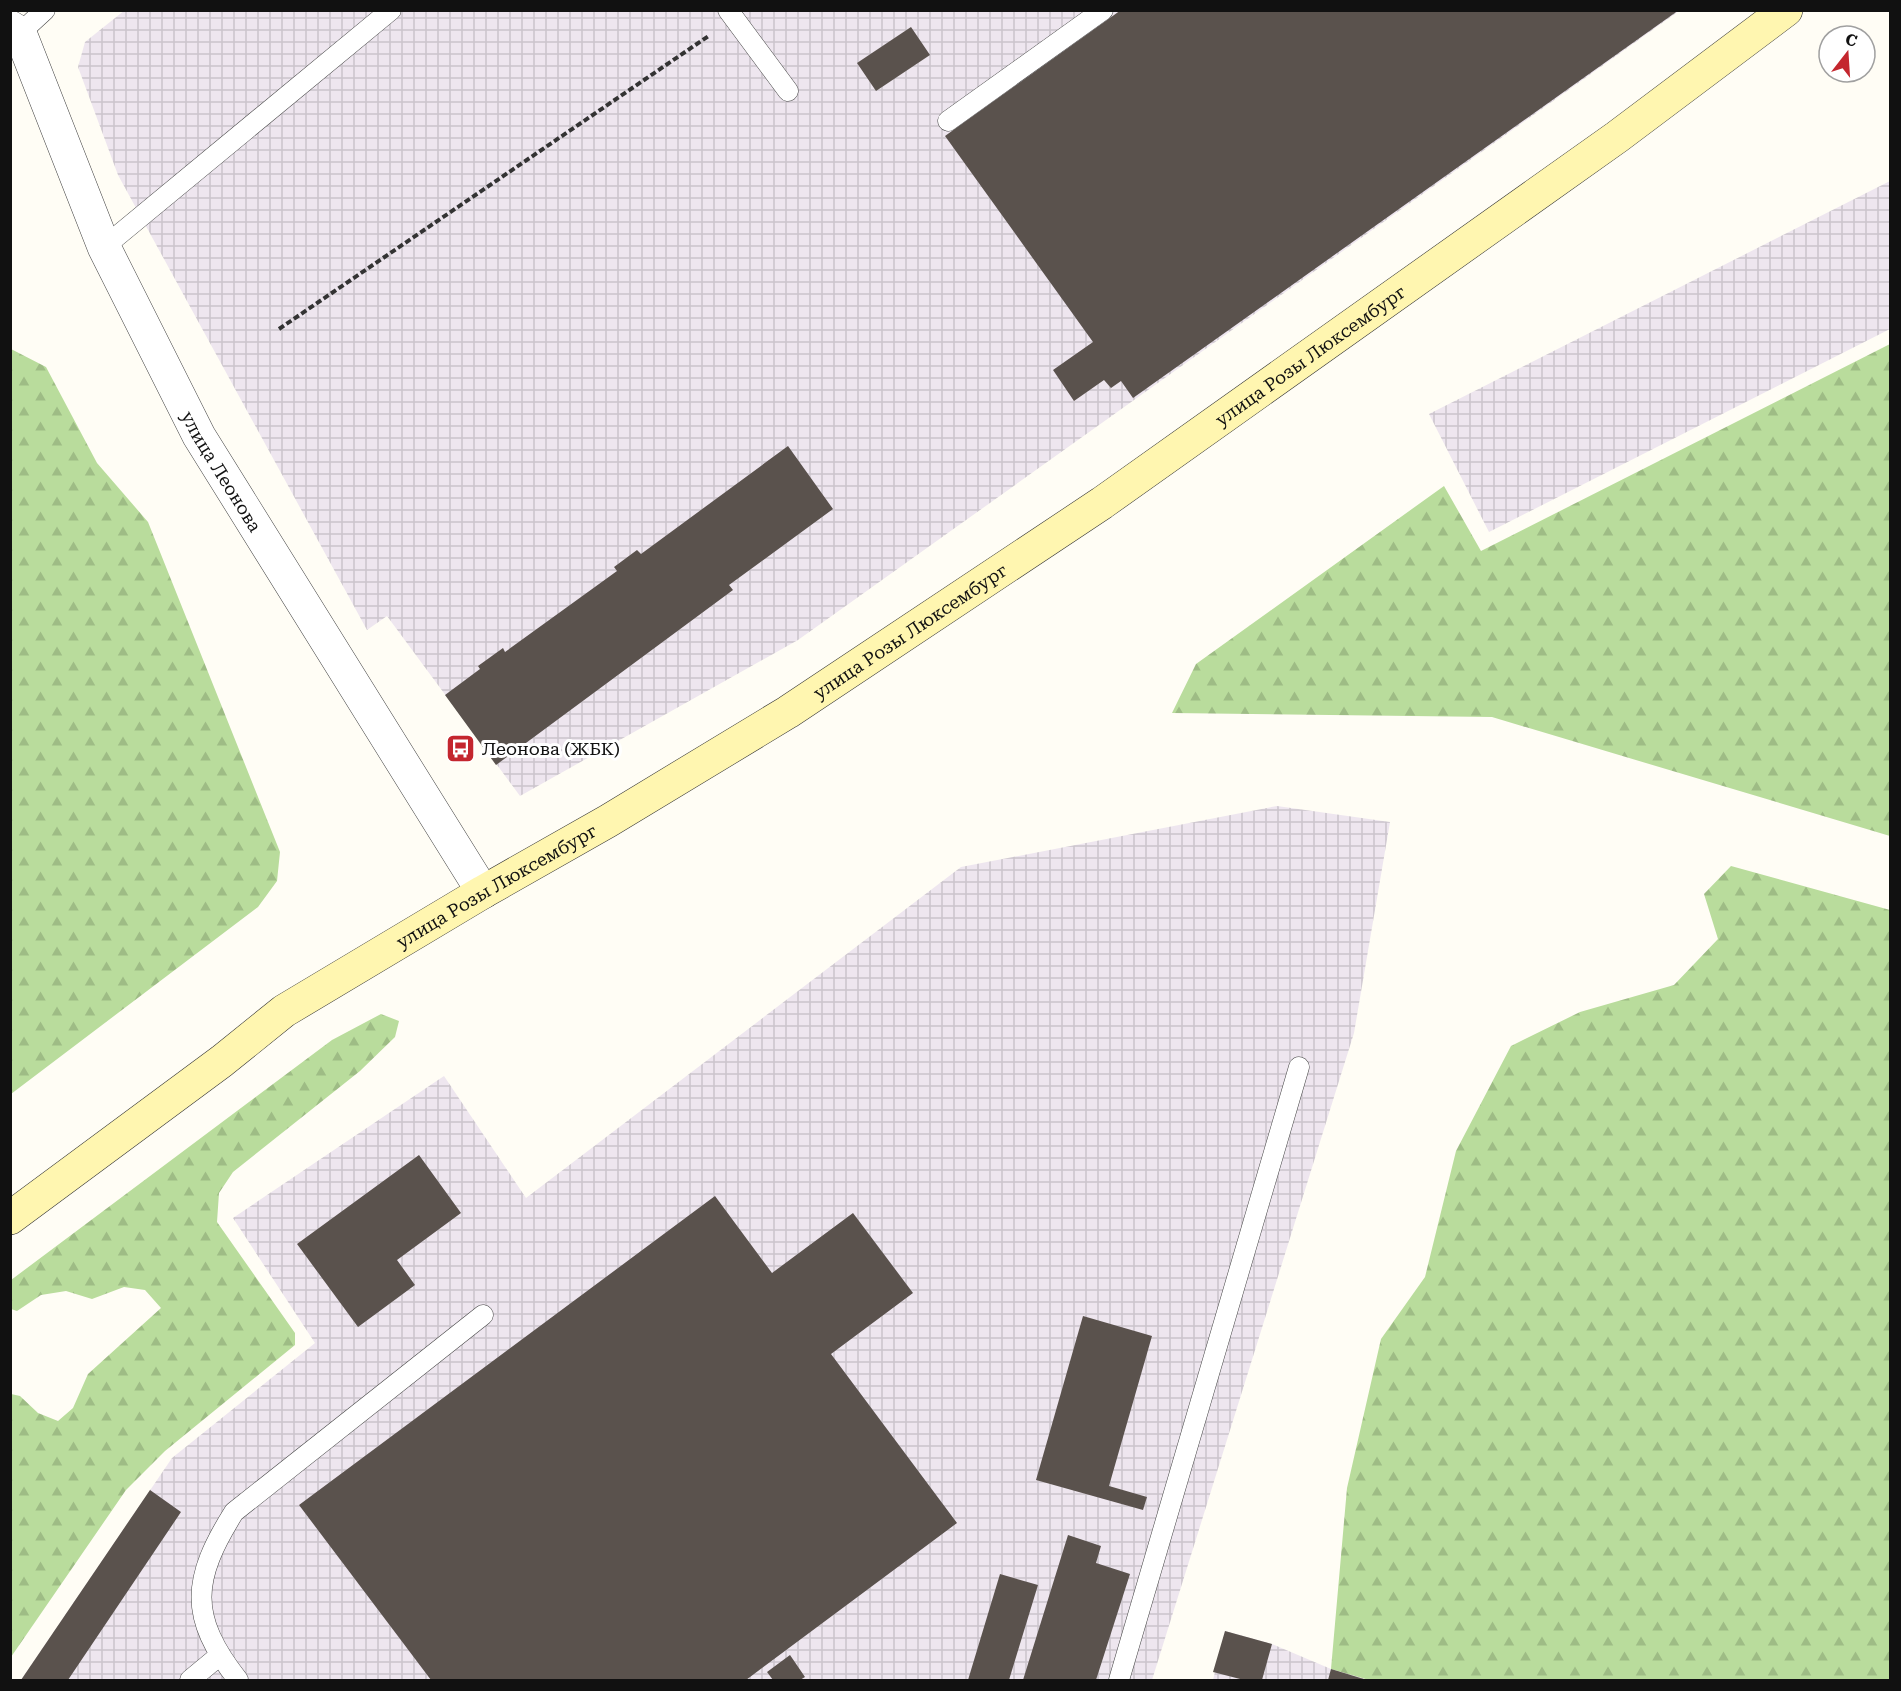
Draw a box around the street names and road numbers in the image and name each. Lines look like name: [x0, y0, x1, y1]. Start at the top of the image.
street label: улица Розы Люксембург: [1211, 280, 1409, 430]
street label: улица Леонова: [178, 407, 267, 536]
street label: улица Розы Люксембург: [809, 559, 1011, 703]
street label: улица Розы Люксембург: [392, 819, 600, 952]

